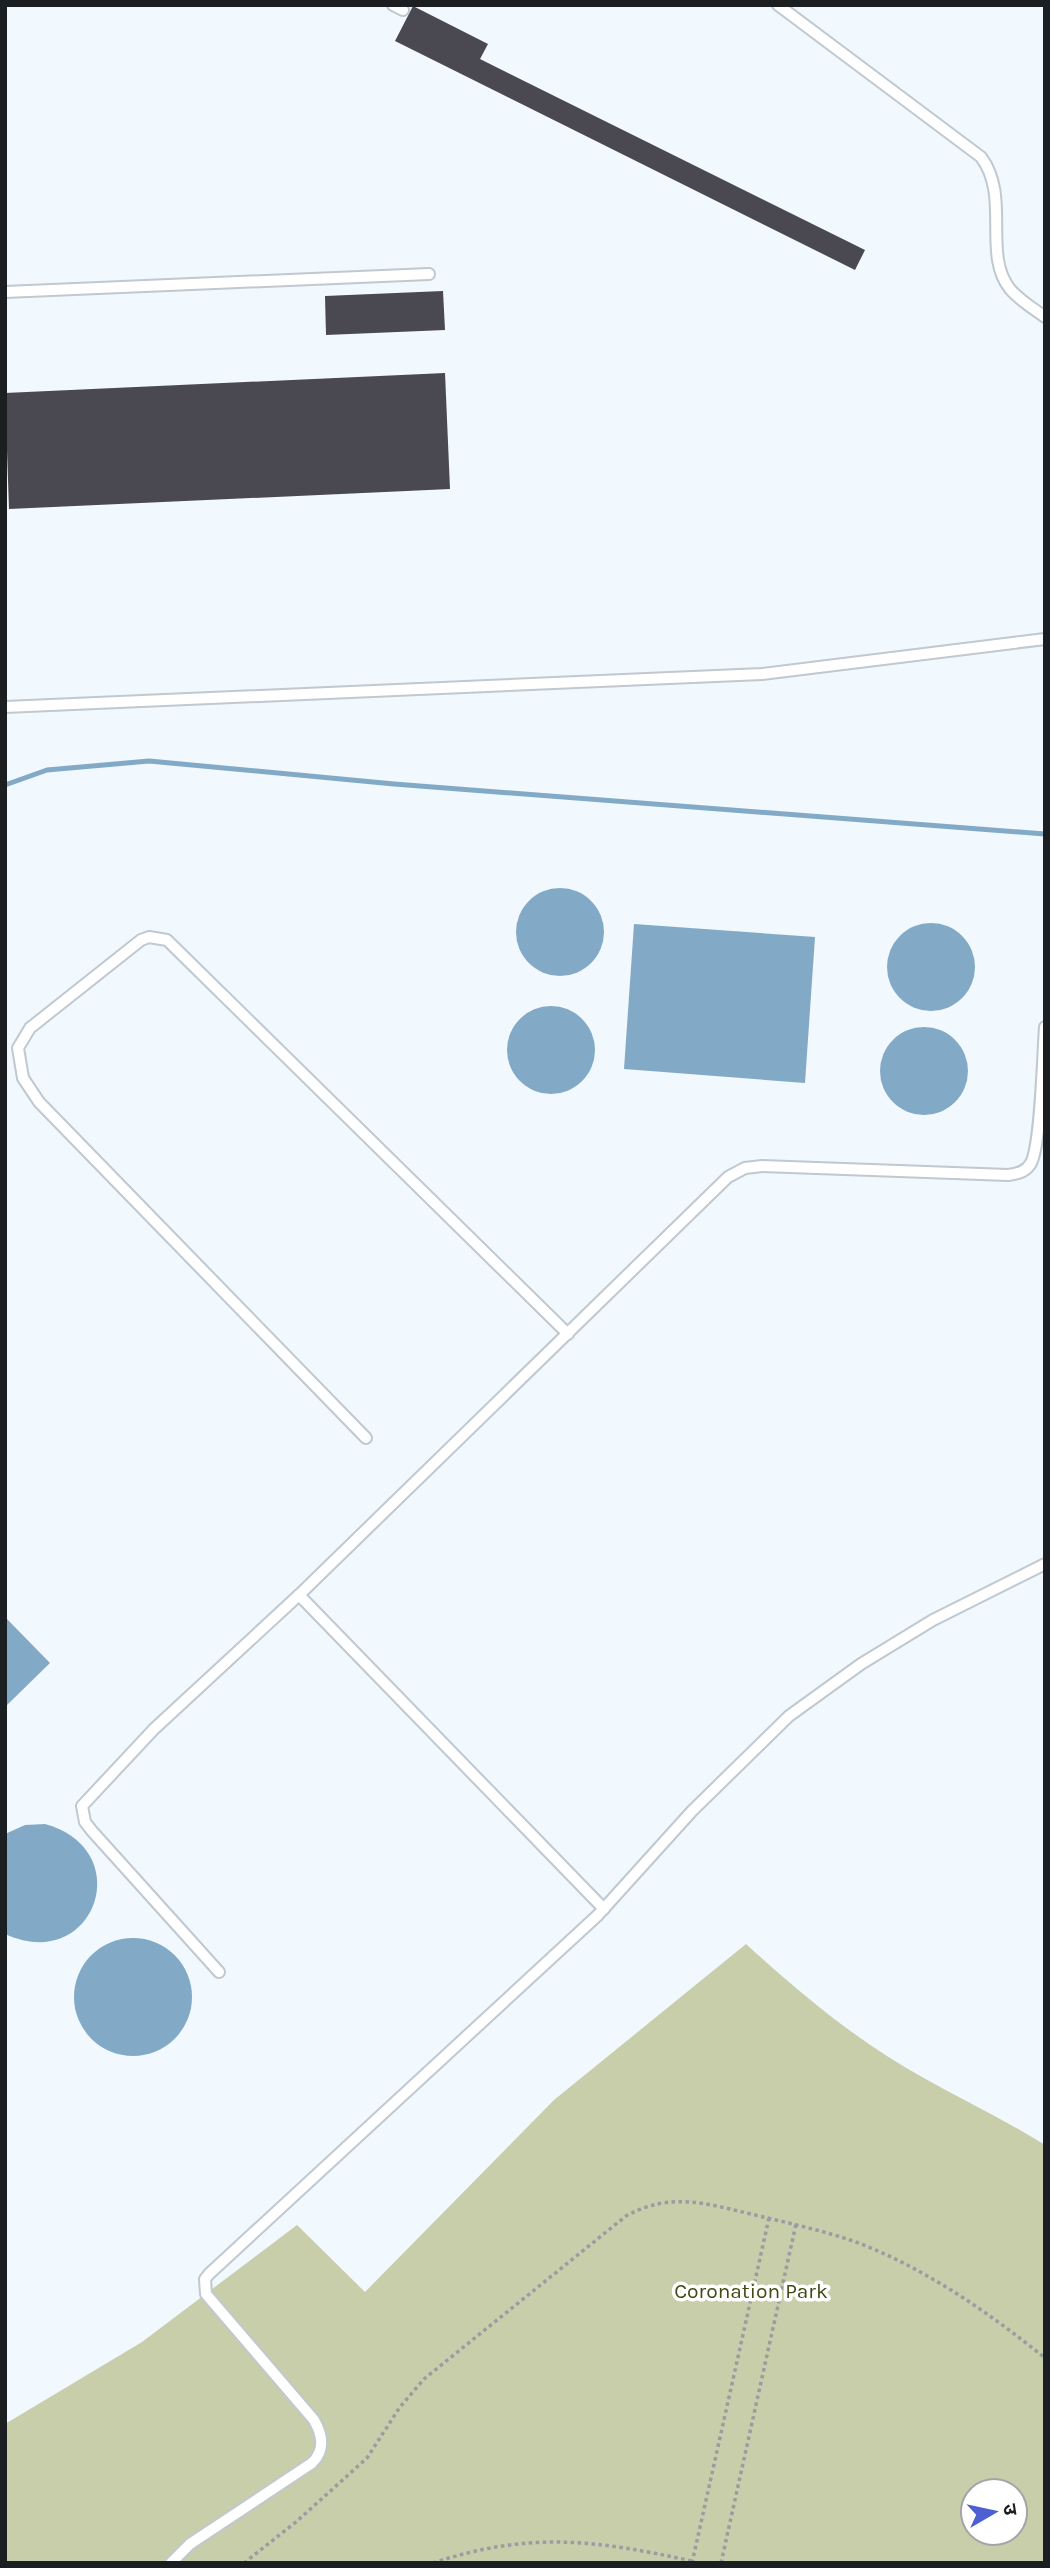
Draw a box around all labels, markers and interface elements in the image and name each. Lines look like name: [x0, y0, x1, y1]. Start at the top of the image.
park label: Coronation Park: [674, 2279, 828, 2303]
north arrow: [959, 2477, 1029, 2547]
text: उ: [998, 2502, 1022, 2518]

